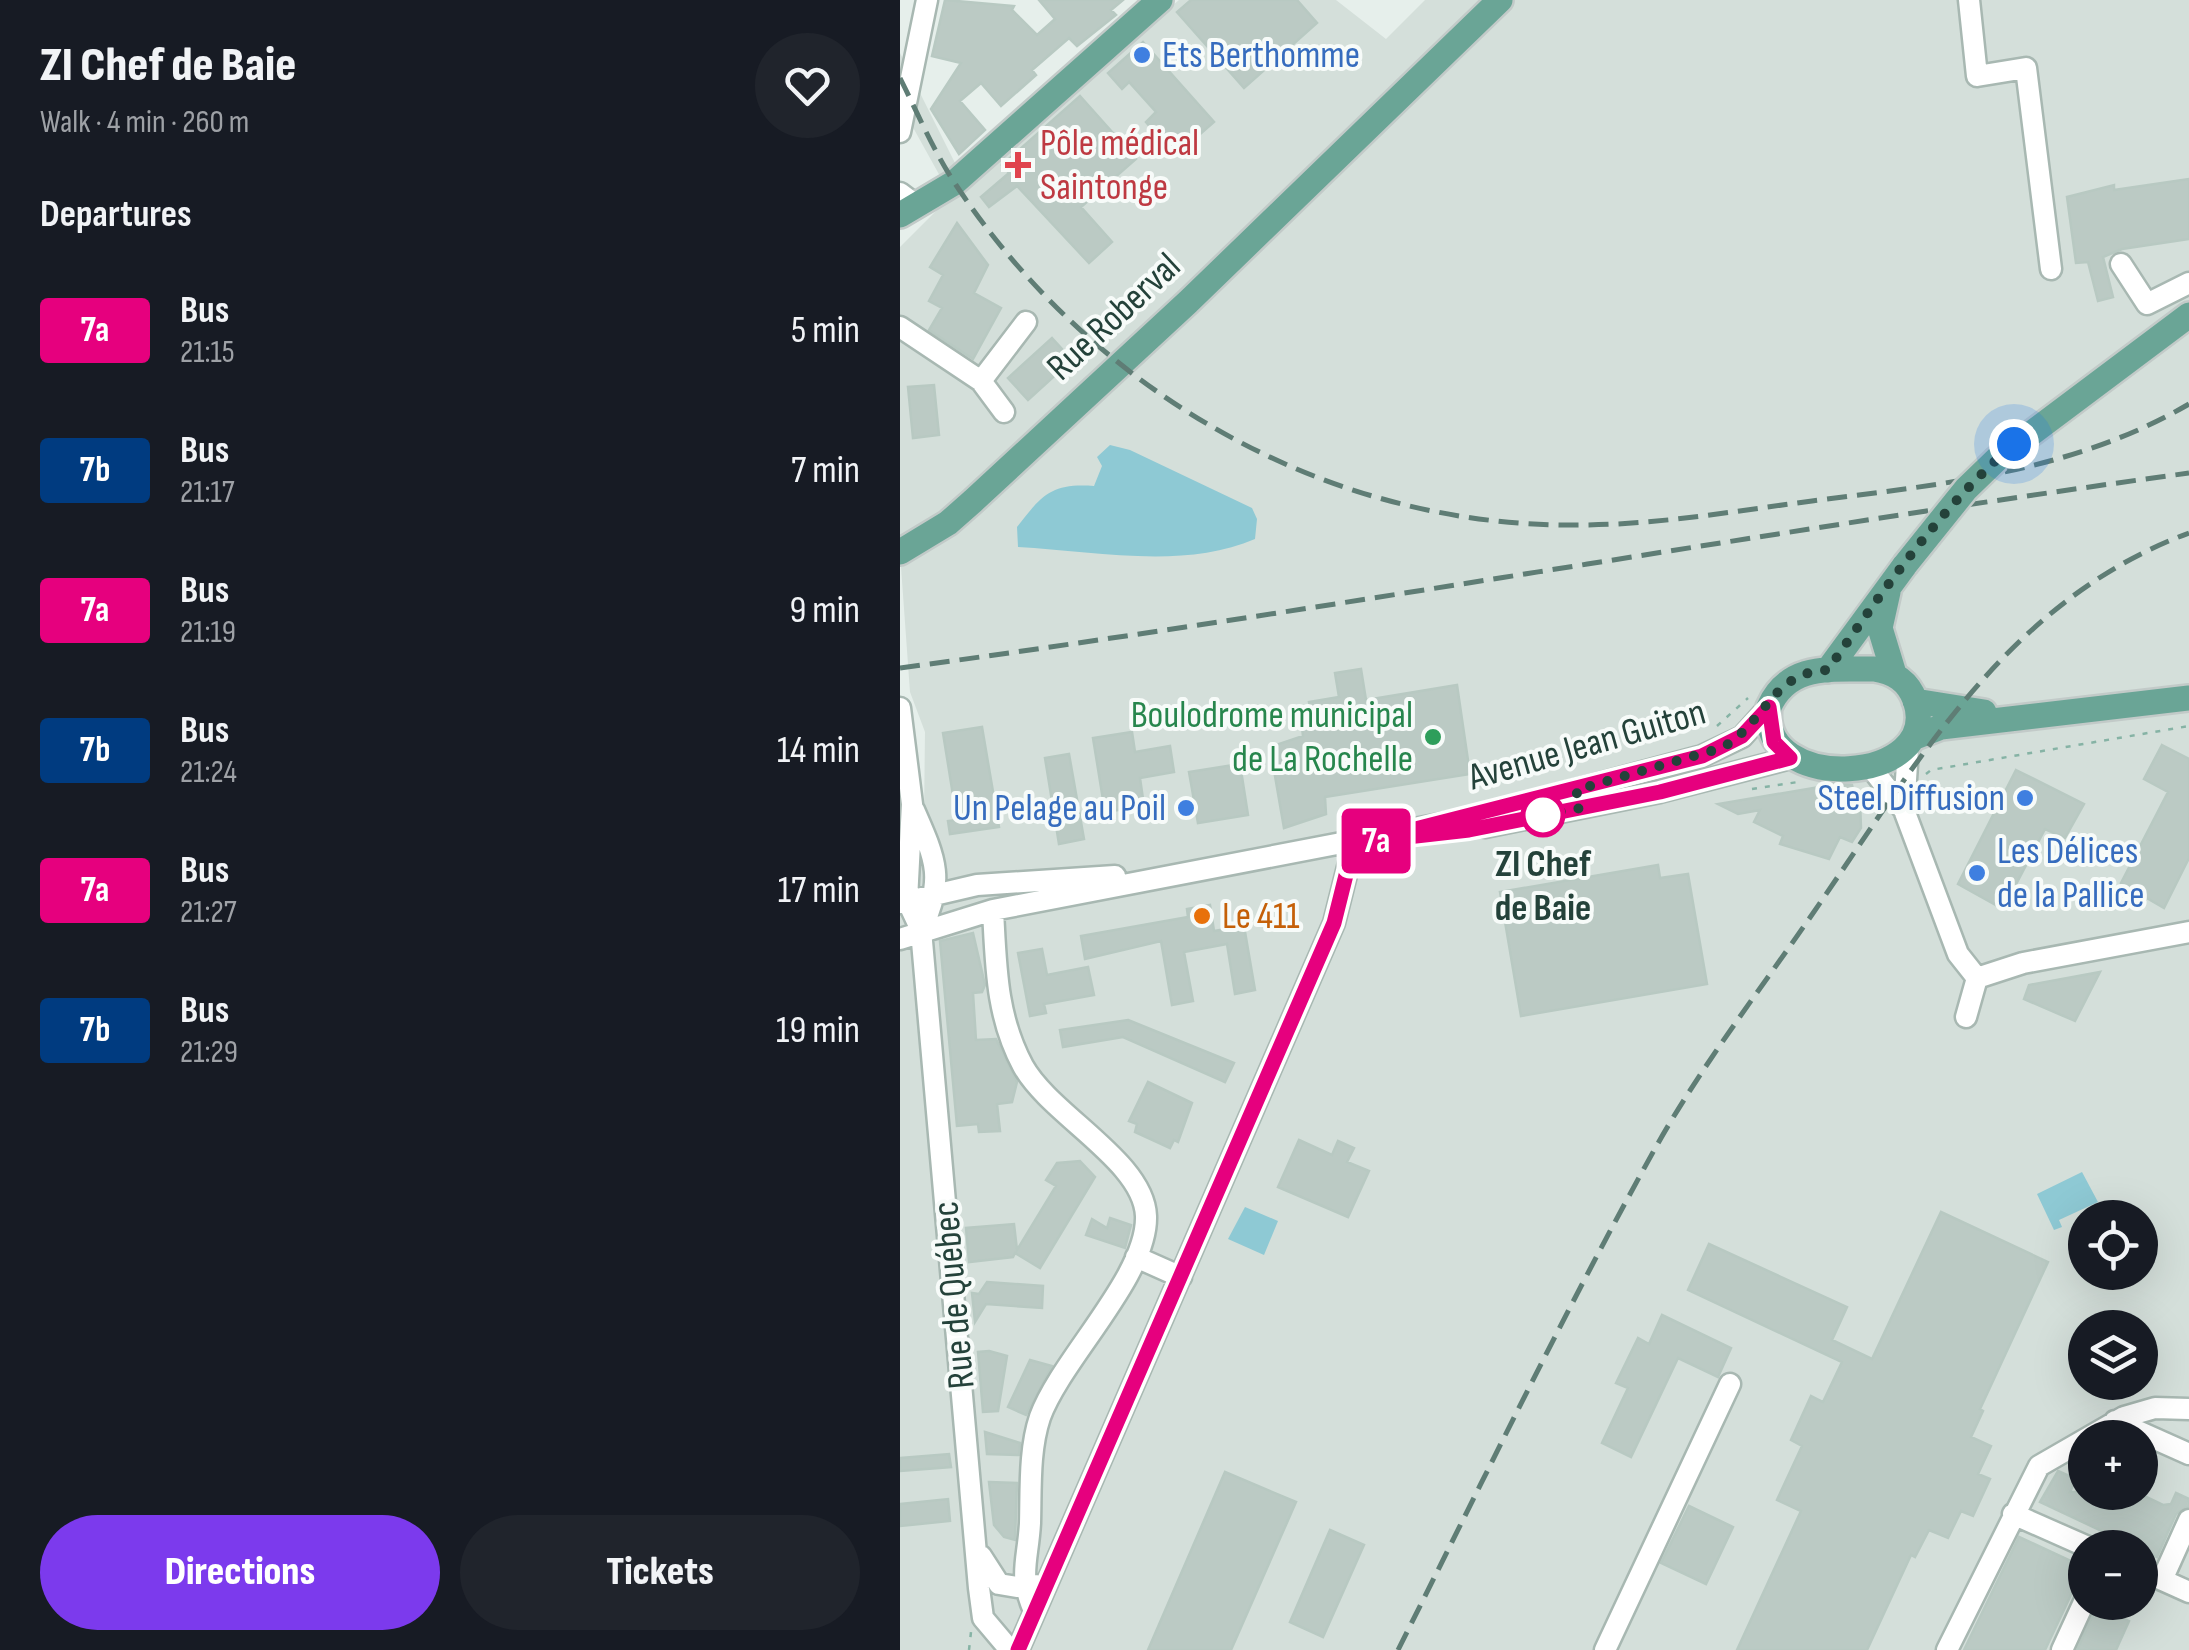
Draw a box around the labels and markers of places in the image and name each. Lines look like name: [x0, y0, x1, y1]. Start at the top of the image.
place label: Ets Berthomme: [1162, 33, 1360, 78]
marker: Ets Berthomme: [1131, 44, 1153, 66]
place label: Pôle médical Saintonge: [1040, 121, 1199, 210]
marker: Pôle médical Saintonge: [1005, 152, 1031, 178]
place label: Boulodrome municipal de La Rochelle: [1131, 693, 1413, 782]
marker: Boulodrome municipal de La Rochelle: [1422, 726, 1444, 748]
place label: Steel Diffusion: [1818, 776, 2005, 821]
place label: Un Pelage au Poil: [953, 786, 1166, 831]
marker: Steel Diffusion: [2014, 787, 2036, 809]
marker: ZI Chef de Baie: [1522, 794, 1564, 836]
marker: Un Pelage au Poil: [1175, 797, 1197, 819]
place label: Les Délices de la Pallice: [1997, 829, 2144, 918]
place label: ZI Chef de Baie: [1495, 842, 1592, 931]
marker: Les Délices de la Pallice: [1966, 862, 1988, 884]
place label: Le 411: [1222, 894, 1300, 939]
marker: Le 411: [1191, 905, 1213, 927]

